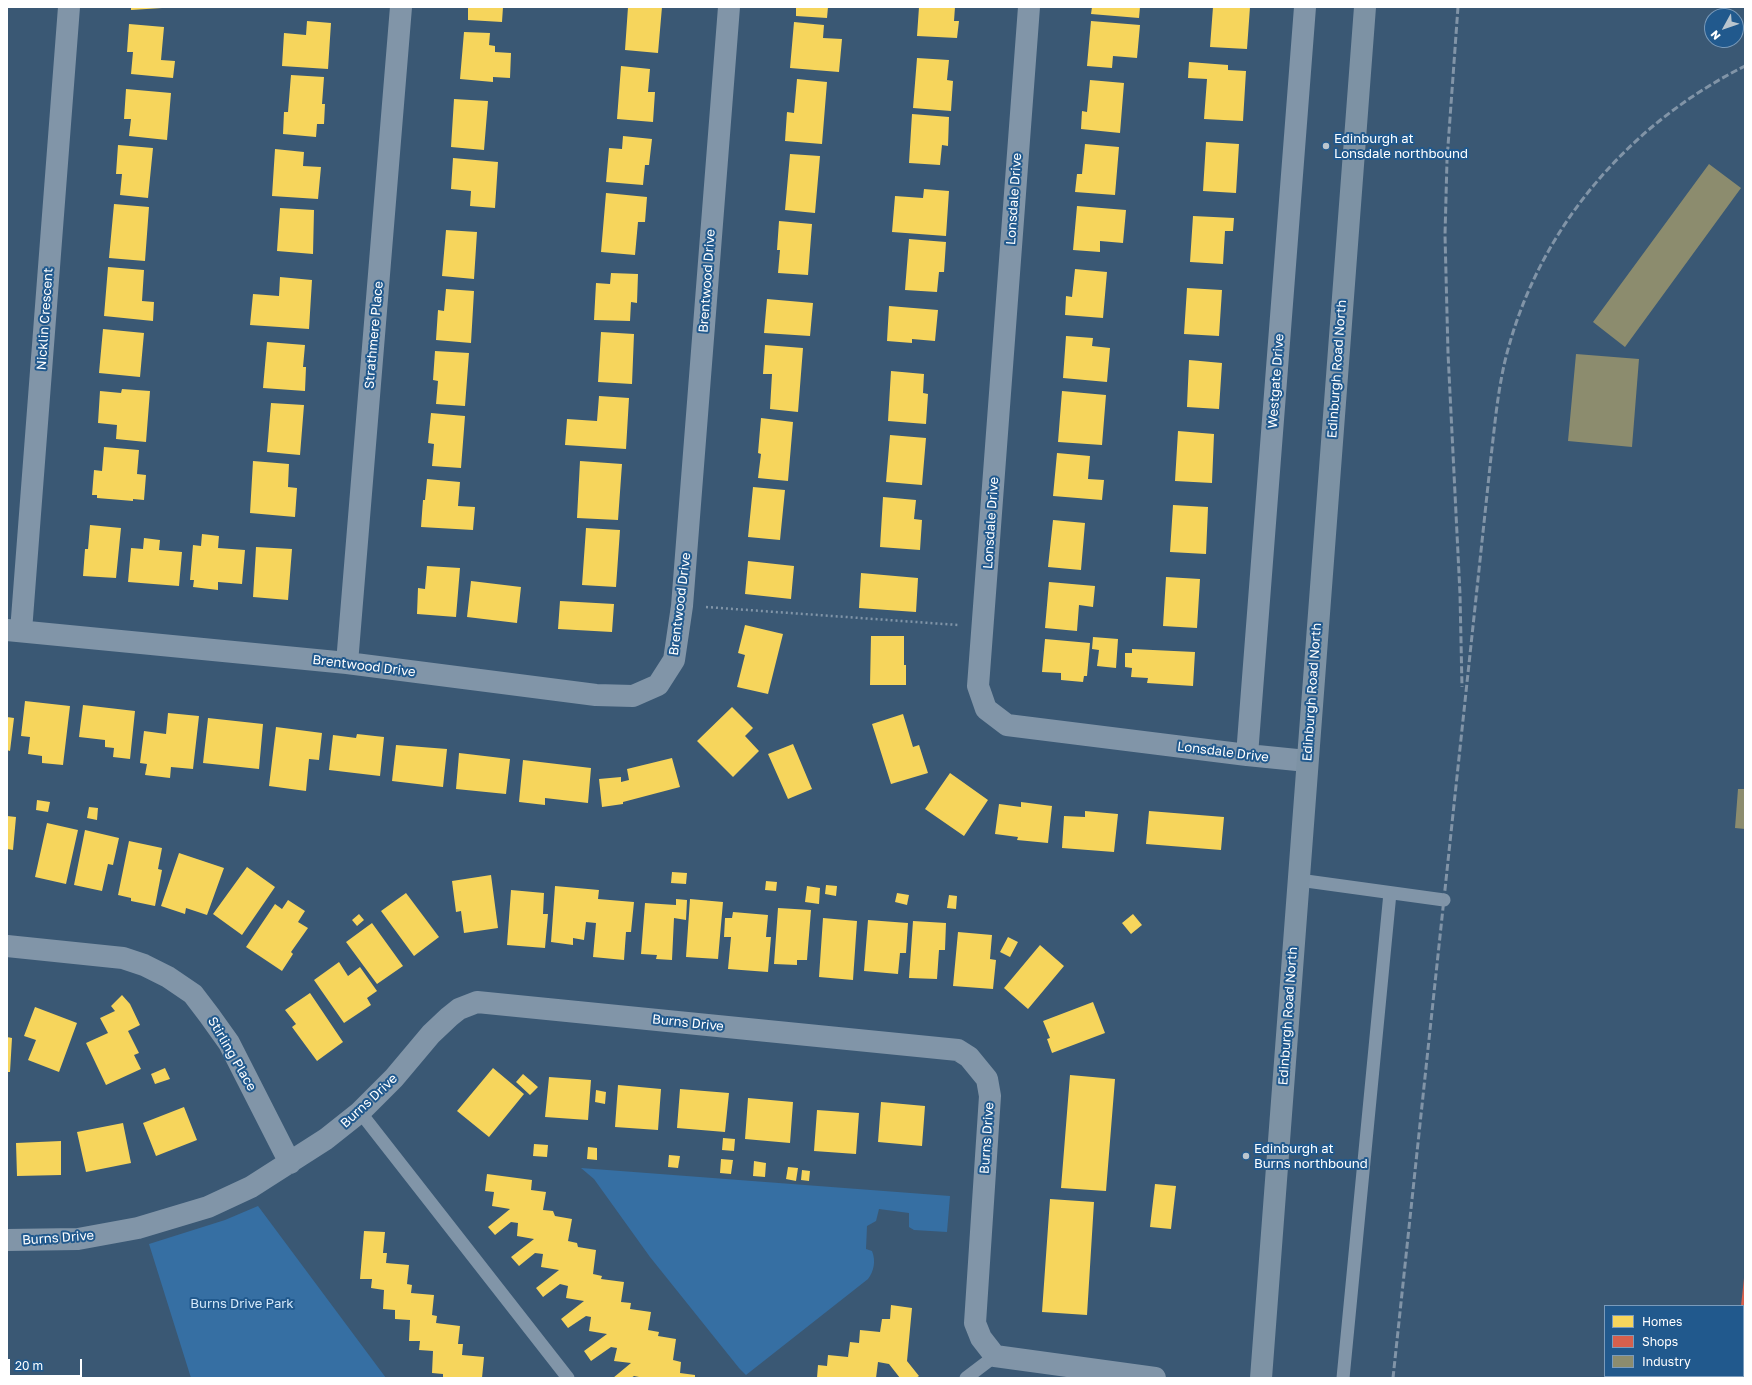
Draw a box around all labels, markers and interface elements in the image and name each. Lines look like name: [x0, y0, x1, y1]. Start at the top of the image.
north arrow: [1704, 8, 1744, 48]
text: N: [1708, 28, 1723, 43]
place label: Edinburgh at Lonsdale northbound: [1334, 131, 1468, 162]
marker: Edinburgh at Lonsdale northbound: [1321, 141, 1331, 151]
street label: Lonsdale Drive: [1003, 152, 1025, 246]
street label: Brentwood Drive: [696, 229, 718, 333]
street label: Nicklin Crescent: [34, 267, 56, 371]
street label: Strathmere Place: [362, 281, 386, 389]
street label: Edinburgh Road North: [1324, 299, 1350, 439]
street label: Westgate Drive: [1265, 333, 1287, 429]
street label: Lonsdale Drive: [980, 476, 1002, 570]
street label: Brentwood Drive: [666, 552, 694, 656]
street label: Edinburgh Road North: [1299, 622, 1325, 762]
street label: Brentwood Drive: [312, 652, 416, 680]
street label: Lonsdale Drive: [1176, 739, 1270, 765]
street label: Edinburgh Road North: [1275, 946, 1301, 1086]
street label: Burns Drive: [651, 1011, 725, 1035]
street label: Stirling Place: [204, 1014, 260, 1094]
street label: Burns Drive: [337, 1071, 401, 1131]
street label: Burns Drive: [977, 1102, 997, 1174]
place label: Edinburgh at Burns northbound: [1254, 1141, 1368, 1172]
marker: Edinburgh at Burns northbound: [1241, 1151, 1251, 1161]
street label: Burns Drive: [22, 1228, 94, 1248]
park label: Burns Drive Park: [190, 1296, 294, 1312]
legend: [1604, 1305, 1744, 1377]
text: Homes: [1642, 1314, 1682, 1329]
text: Shops: [1642, 1334, 1678, 1349]
scale bar: [10, 1351, 84, 1377]
text: Industry: [1642, 1354, 1691, 1369]
text: 20 m: [15, 1358, 43, 1373]

